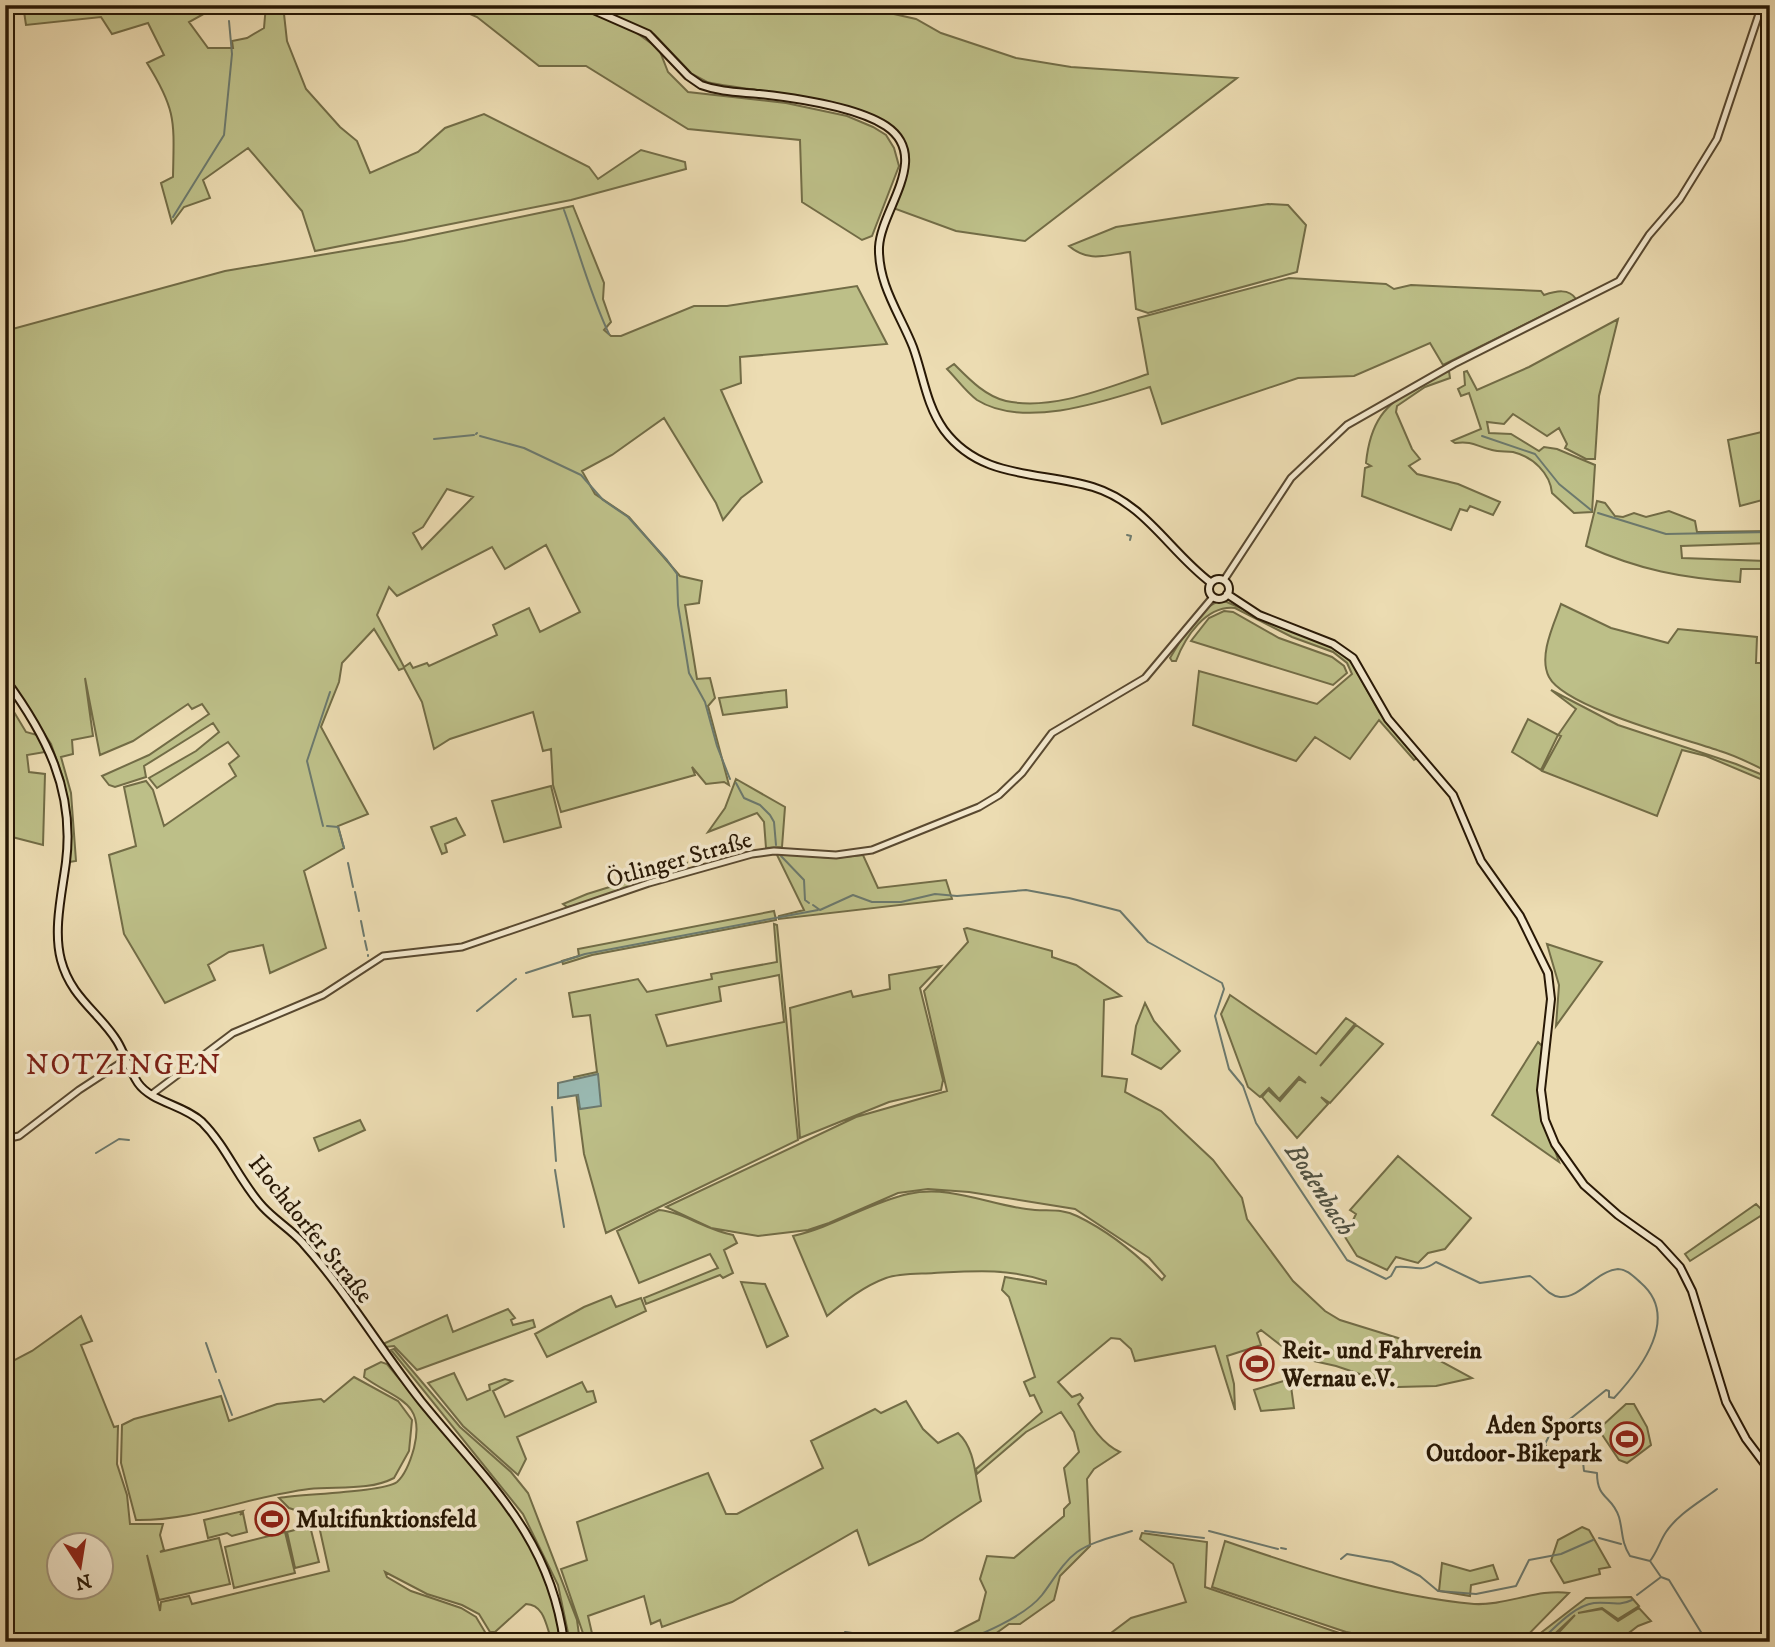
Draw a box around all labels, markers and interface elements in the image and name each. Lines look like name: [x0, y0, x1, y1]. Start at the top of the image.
street label: Ötlinger Straße: [603, 825, 756, 895]
district label: NOTZINGEN: [26, 1048, 222, 1083]
water label: Bodenbach: [1277, 1136, 1362, 1243]
street label: Hochdorfer Straße: [241, 1149, 379, 1310]
place label: Reit- und Fahrverein Wernau e.V.: [1281, 1336, 1482, 1394]
sports icon: Reit- und Fahrverein Wernau e.V.: [1238, 1345, 1276, 1383]
place label: Aden Sports Outdoor-Bikepark: [1426, 1411, 1603, 1469]
sports icon: Aden Sports Outdoor-Bikepark: [1608, 1420, 1646, 1458]
sports icon: Multifunktionsfeld: [253, 1500, 291, 1538]
place label: Multifunktionsfeld: [296, 1505, 478, 1535]
north arrow: [46, 1532, 116, 1602]
text: N: [73, 1568, 93, 1594]

